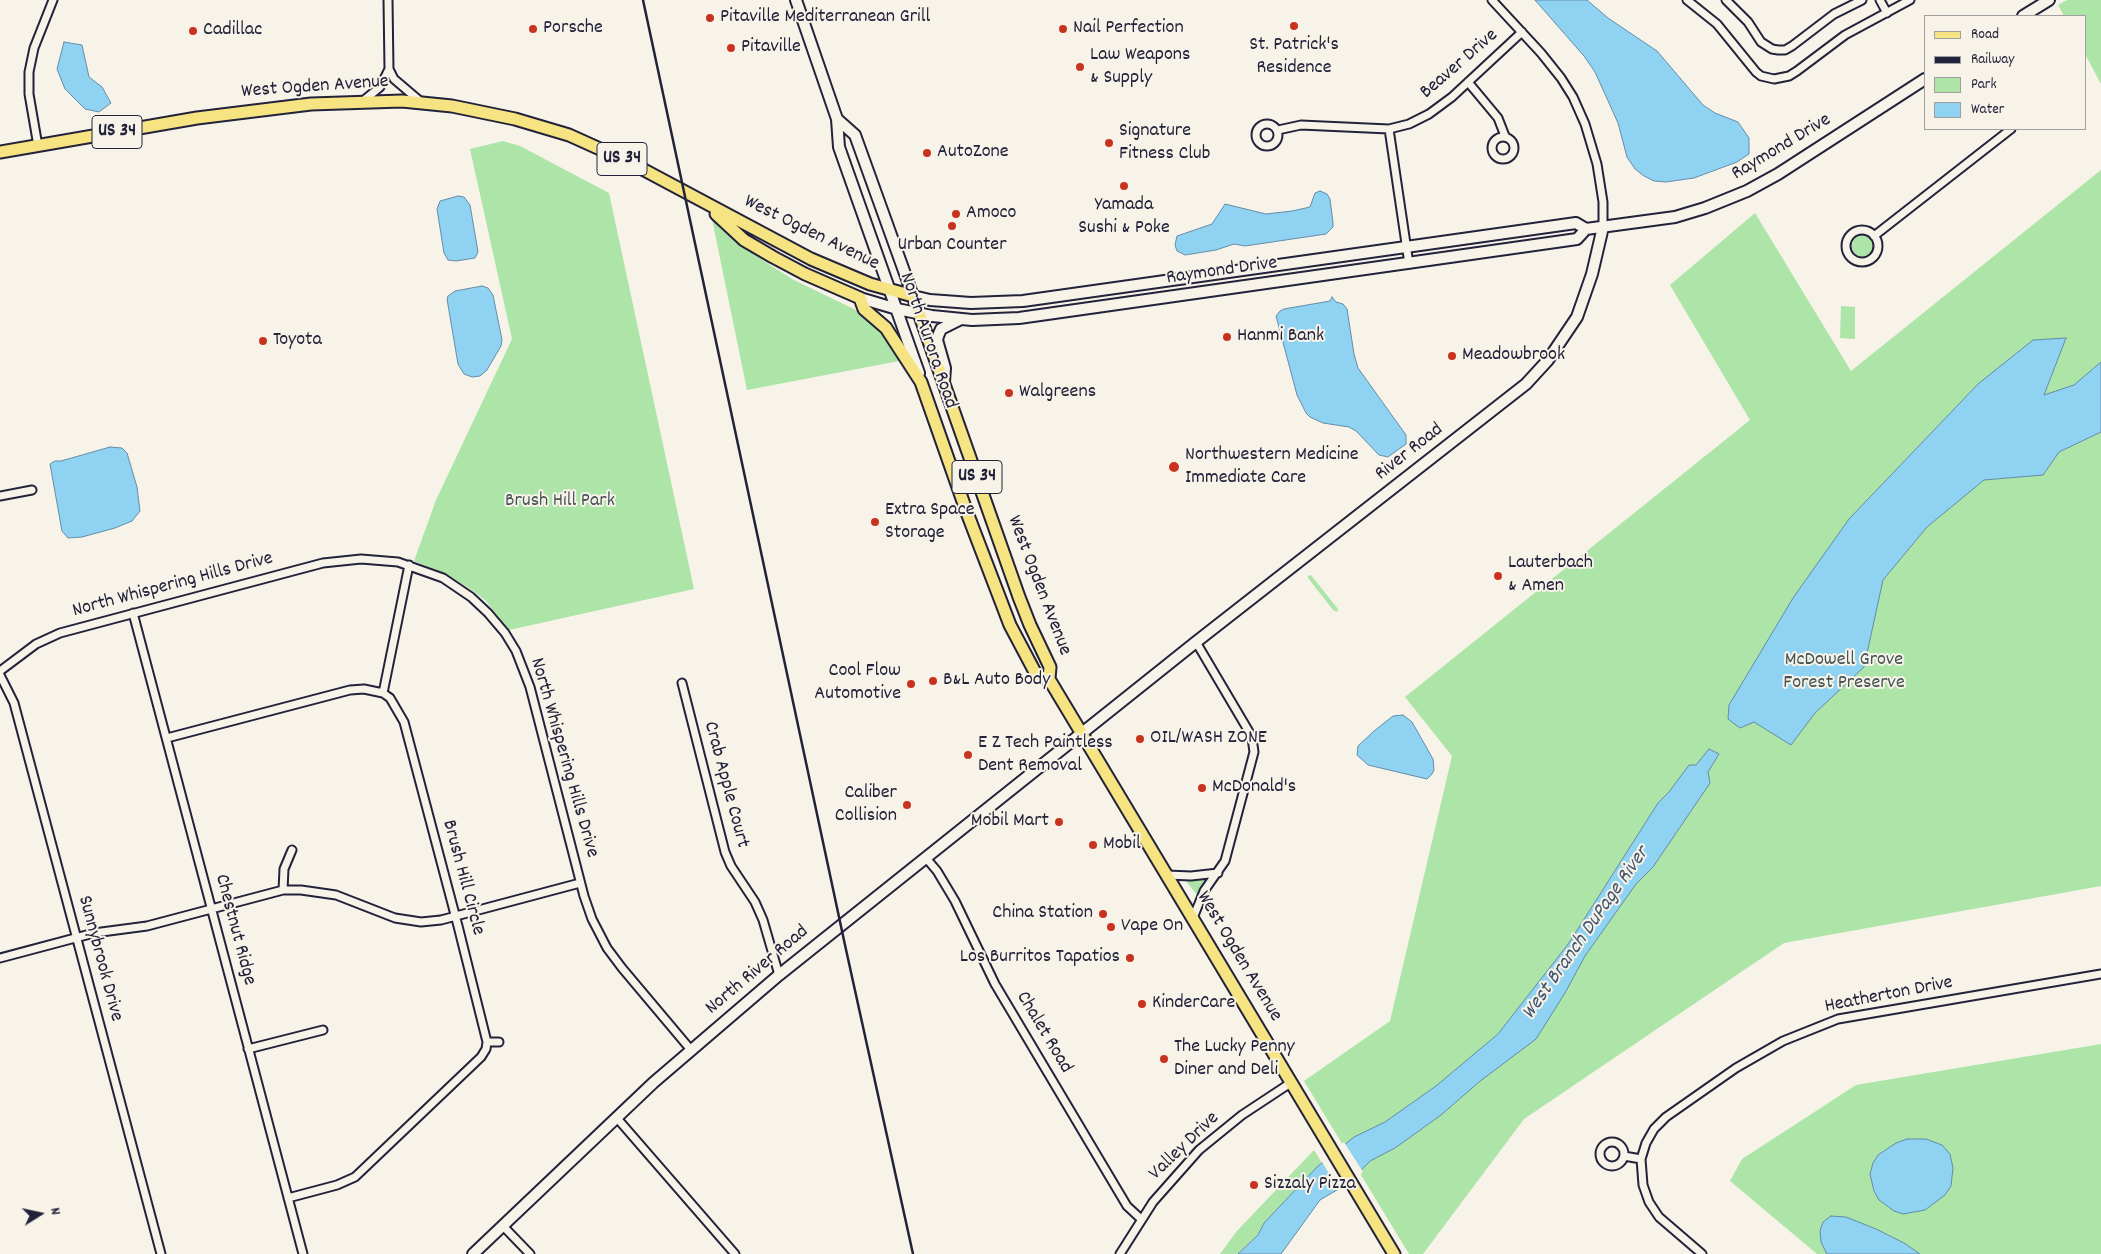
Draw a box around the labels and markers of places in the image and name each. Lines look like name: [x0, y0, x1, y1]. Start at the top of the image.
place label: Pitaville Mediterranean Grill: [720, 6, 930, 30]
marker: Pitaville Mediterranean Grill: [704, 12, 716, 24]
place label: Porsche: [543, 17, 603, 41]
place label: Nail Perfection: [1073, 17, 1184, 41]
place label: Cadillac: [203, 19, 262, 43]
marker: St. Patrick's Residence: [1288, 20, 1300, 32]
marker: Porsche: [527, 23, 539, 35]
marker: Nail Perfection: [1057, 23, 1069, 35]
marker: Cadillac: [187, 25, 199, 37]
place label: St. Patrick's Residence: [1249, 34, 1339, 81]
place label: Pitaville: [741, 36, 801, 60]
marker: Pitaville: [725, 42, 737, 54]
place label: Law Weapons & Supply: [1090, 44, 1190, 91]
marker: Law Weapons & Supply: [1074, 61, 1086, 73]
place label: Signature Fitness Club: [1119, 120, 1210, 167]
marker: Signature Fitness Club: [1103, 137, 1115, 149]
place label: AutoZone: [937, 141, 1009, 165]
marker: AutoZone: [921, 147, 933, 159]
marker: Yamada Sushi & Poke: [1118, 180, 1130, 192]
place label: Yamada Sushi & Poke: [1078, 194, 1170, 241]
place label: Amoco: [966, 202, 1016, 226]
marker: Amoco: [950, 208, 962, 220]
marker: Urban Counter: [946, 220, 958, 232]
place label: Urban Counter: [897, 234, 1007, 258]
place label: Hanmi Bank: [1237, 325, 1324, 349]
place label: Toyota: [273, 329, 322, 353]
marker: Hanmi Bank: [1221, 331, 1233, 343]
marker: Toyota: [257, 335, 269, 347]
place label: Meadowbrook: [1462, 344, 1565, 368]
marker: Meadowbrook: [1446, 350, 1458, 362]
place label: Walgreens: [1019, 381, 1096, 405]
marker: Walgreens: [1003, 387, 1015, 399]
place label: Northwestern Medicine Immediate Care: [1185, 444, 1359, 491]
marker: Northwestern Medicine Immediate Care: [1167, 460, 1181, 474]
place label: Extra Space Storage: [885, 499, 975, 546]
marker: Extra Space Storage: [869, 516, 881, 528]
place label: Lauterbach & Amen: [1508, 552, 1593, 599]
marker: Lauterbach & Amen: [1492, 570, 1504, 582]
place label: Cool Flow Automotive: [814, 660, 901, 707]
place label: B&L Auto Body: [943, 669, 1050, 693]
marker: B&L Auto Body: [927, 675, 939, 687]
marker: Cool Flow Automotive: [905, 678, 917, 690]
place label: OIL/WASH ZONE: [1150, 727, 1267, 751]
place label: E Z Tech Paintless Dent Removal: [978, 732, 1113, 779]
marker: OIL/WASH ZONE: [1134, 733, 1146, 745]
marker: E Z Tech Paintless Dent Removal: [962, 749, 974, 761]
place label: McDonald's: [1212, 776, 1296, 800]
place label: Caliber Collision: [835, 782, 897, 829]
marker: McDonald's: [1196, 782, 1208, 794]
marker: Caliber Collision: [901, 799, 913, 811]
place label: Mobil Mart: [971, 810, 1049, 834]
marker: Mobil Mart: [1053, 816, 1065, 828]
place label: Mobil: [1103, 833, 1141, 857]
marker: Mobil: [1087, 839, 1099, 851]
place label: China Station: [992, 902, 1093, 926]
marker: China Station: [1097, 908, 1109, 920]
place label: Vape On: [1121, 915, 1183, 939]
marker: Vape On: [1105, 921, 1117, 933]
place label: Los Burritos Tapatios: [960, 946, 1120, 970]
marker: Los Burritos Tapatios: [1124, 952, 1136, 964]
place label: KinderCare: [1152, 992, 1235, 1016]
marker: KinderCare: [1136, 998, 1148, 1010]
place label: The Lucky Penny Diner and Deli: [1174, 1036, 1295, 1083]
marker: The Lucky Penny Diner and Deli: [1158, 1053, 1170, 1065]
place label: Sizzaly Pizza: [1264, 1173, 1356, 1197]
marker: Sizzaly Pizza: [1248, 1179, 1260, 1191]

